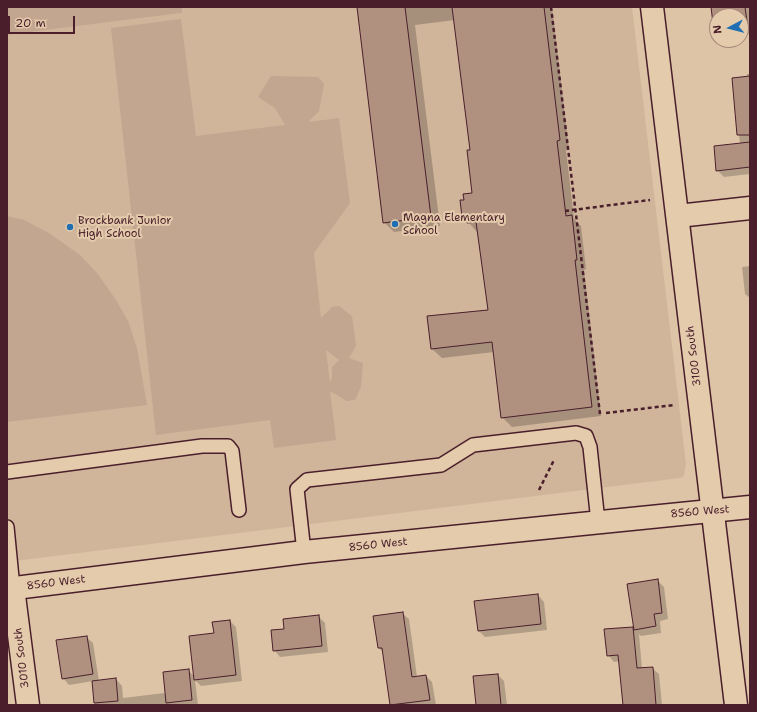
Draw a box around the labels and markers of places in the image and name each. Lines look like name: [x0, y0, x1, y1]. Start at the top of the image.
place label: Magna Elementary School: [403, 211, 505, 237]
place label: Brockbank Junior High School: [78, 214, 171, 240]
marker: Magna Elementary School: [390, 219, 400, 229]
marker: Brockbank Junior High School: [65, 222, 75, 232]

